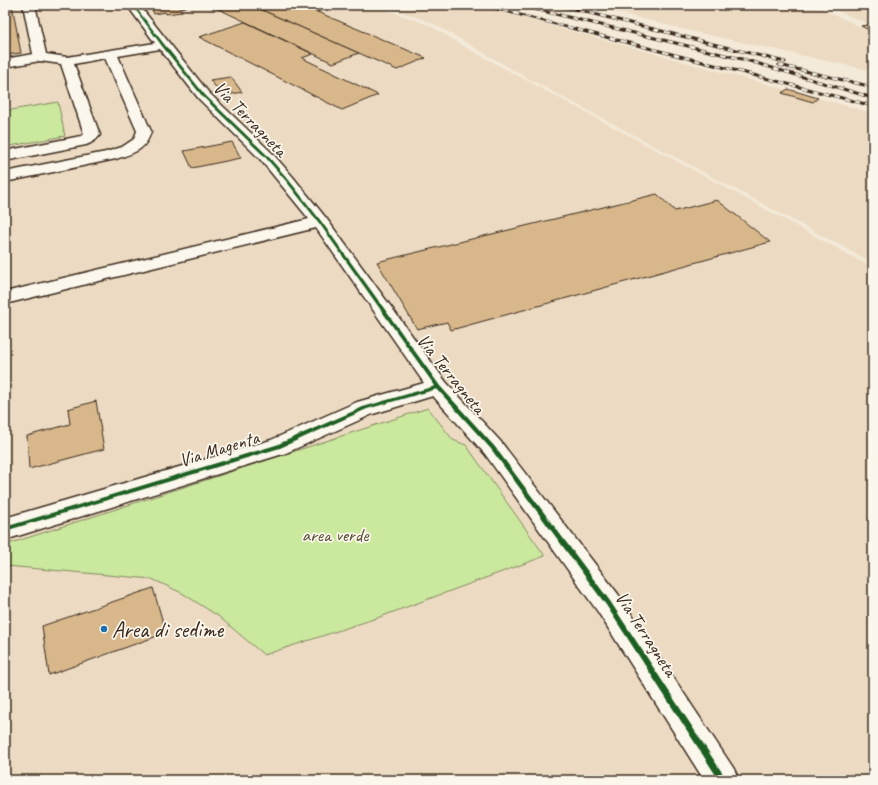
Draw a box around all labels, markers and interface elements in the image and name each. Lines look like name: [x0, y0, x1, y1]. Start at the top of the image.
street label: Via Terragneta: [208, 76, 294, 164]
street label: Via Terragneta: [411, 329, 492, 421]
street label: Via Magenta: [176, 425, 263, 472]
park label: area verde: [302, 523, 370, 547]
street label: Via Terragneta: [610, 587, 684, 683]
place label: Area di sedime: [112, 615, 225, 644]
marker: Area di sedime: [99, 624, 109, 634]

